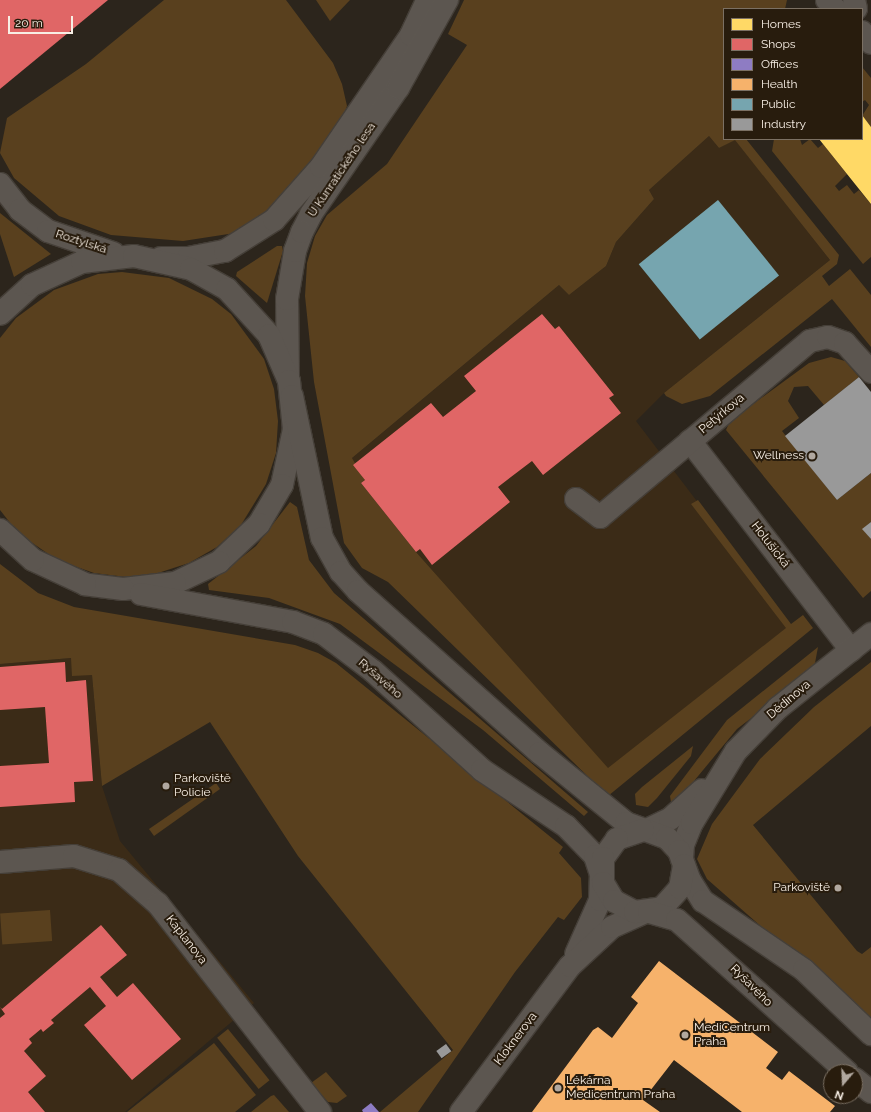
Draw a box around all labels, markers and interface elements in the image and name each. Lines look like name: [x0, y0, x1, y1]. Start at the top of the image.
scale bar: [10, 8, 75, 34]
legend: [723, 8, 863, 140]
text: 20 m: [15, 16, 43, 30]
text: Homes: [761, 17, 801, 31]
text: Shops: [761, 37, 796, 51]
text: Offices: [761, 57, 798, 71]
text: Health: [761, 77, 798, 91]
text: Public: [761, 97, 795, 111]
text: Industry: [761, 117, 806, 131]
street label: U Kunratického lesa: [305, 120, 379, 220]
street label: Roztylská: [54, 227, 108, 257]
street label: Petýrkova: [696, 391, 748, 437]
place label: Wellness: [753, 449, 804, 463]
marker: Wellness: [807, 451, 817, 461]
street label: Holušická: [748, 519, 792, 571]
street label: Ryšavého: [355, 656, 405, 702]
street label: Dědinova: [764, 678, 814, 722]
place label: Parkoviště Policie: [174, 772, 231, 800]
marker: Parkoviště Policie: [161, 781, 171, 791]
place label: Parkoviště: [773, 881, 830, 895]
marker: Parkoviště: [833, 883, 843, 893]
street label: Kaplanova: [162, 913, 210, 967]
street label: Ryšavého: [727, 962, 775, 1010]
street label: Kloknerova: [492, 1010, 540, 1068]
place label: MediCentrum Praha: [694, 1021, 770, 1049]
marker: MediCentrum Praha: [679, 1029, 691, 1041]
north arrow: [823, 1064, 863, 1104]
place label: Lékárna Medicentrum Praha: [566, 1074, 675, 1102]
marker: Lékárna Medicentrum Praha: [553, 1083, 563, 1093]
text: N: [833, 1087, 845, 1102]

